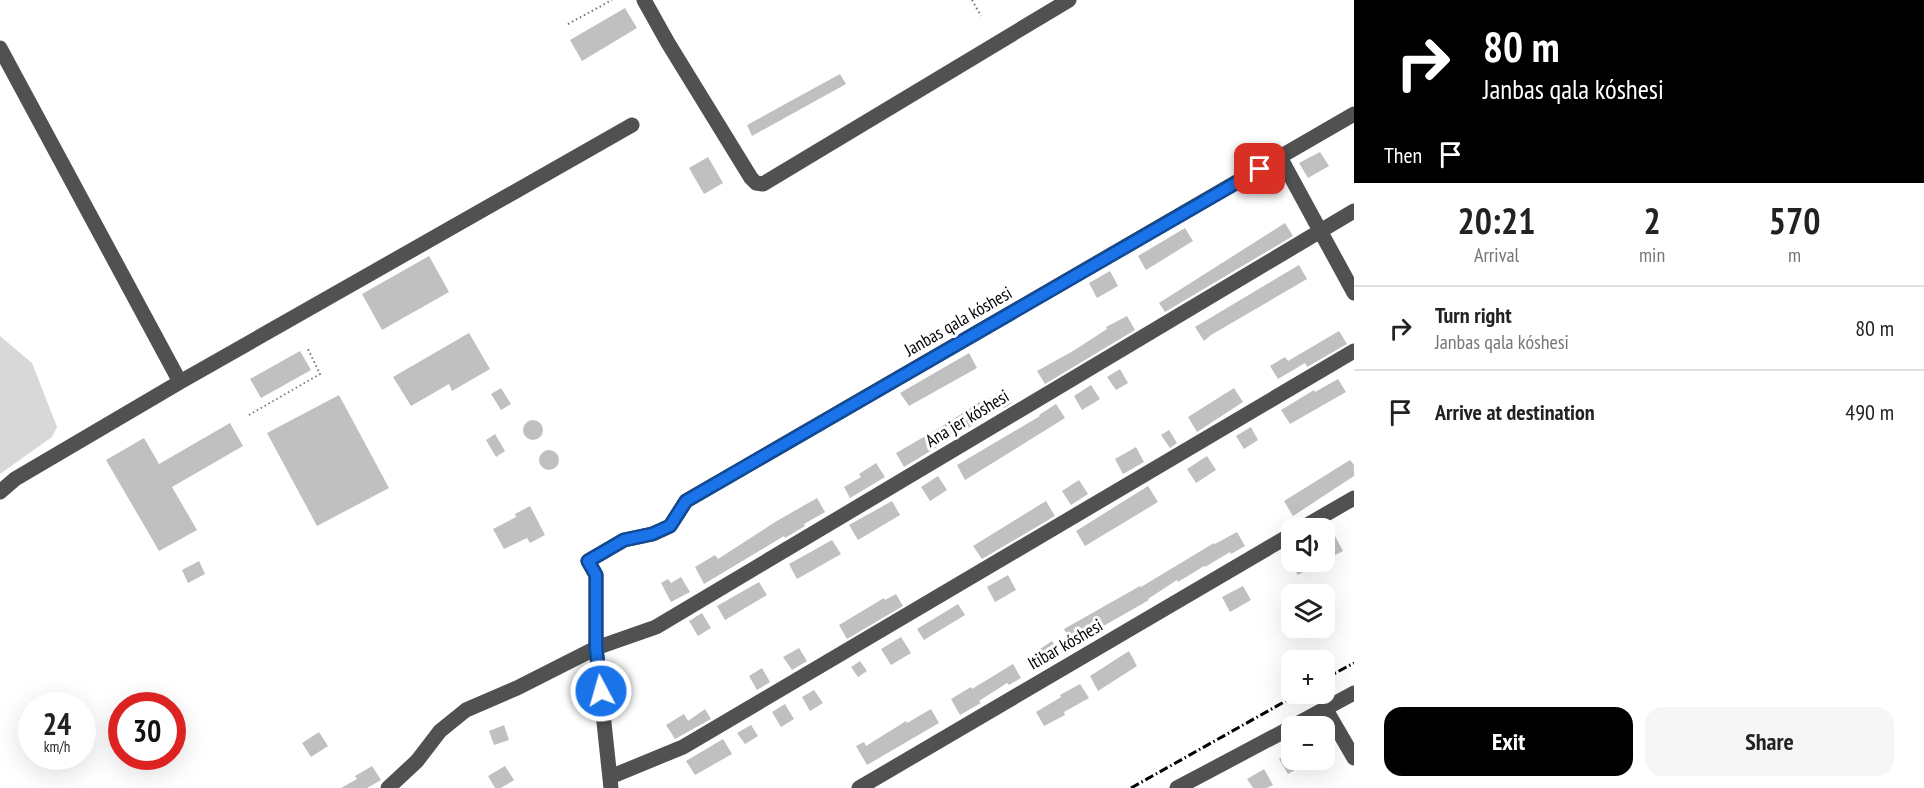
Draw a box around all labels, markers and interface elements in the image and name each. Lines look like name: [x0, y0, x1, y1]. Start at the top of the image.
text: 80 m: [1483, 19, 1560, 74]
icon: right: [1384, 24, 1462, 102]
text: Janbas qala kóshesi: [1483, 72, 1664, 106]
icon: arrive: [1434, 138, 1467, 171]
text: Then: [1384, 141, 1422, 169]
pin: [1234, 143, 1285, 194]
icon: arrive: [1243, 152, 1276, 185]
text: 20:21: [1458, 197, 1535, 244]
text: 2: [1643, 197, 1661, 244]
text: 570: [1769, 197, 1820, 244]
text: Arrival: [1474, 242, 1519, 268]
text: min: [1639, 242, 1665, 268]
text: m: [1788, 242, 1801, 268]
street label: Janbas qala kóshesi: [899, 281, 1016, 362]
text: Turn right: [1435, 301, 1512, 329]
icon: right: [1384, 312, 1417, 345]
text: 80 m: [1855, 314, 1894, 342]
text: Janbas qala kóshesi: [1435, 329, 1569, 355]
street label: Ana jer kóshesi: [921, 384, 1013, 452]
icon: arrive: [1384, 396, 1417, 429]
text: Arrive at destination: [1435, 398, 1595, 426]
text: 490 m: [1845, 398, 1894, 426]
map controls: [1281, 518, 1335, 770]
button: sound: [1281, 518, 1335, 572]
button: layers: [1281, 584, 1335, 638]
street label: Itibar kóshesi: [1023, 613, 1107, 675]
button: +: [1281, 650, 1335, 704]
position arrow: [569, 659, 633, 723]
speed limit sign: 30: [108, 692, 186, 770]
text: 24: [43, 704, 71, 743]
button: Exit: [1384, 707, 1633, 776]
button: Share: [1645, 707, 1894, 776]
button: −: [1281, 716, 1335, 770]
text: km/h: [44, 737, 70, 756]

